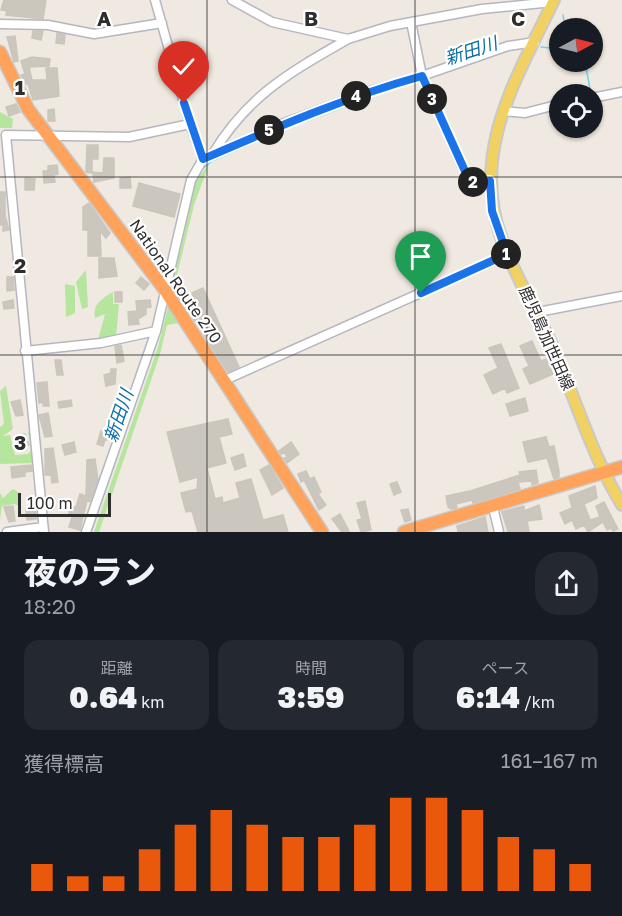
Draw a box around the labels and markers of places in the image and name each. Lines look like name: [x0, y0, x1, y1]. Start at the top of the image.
pin: [158, 41, 209, 103]
pin: 4: [341, 81, 371, 111]
pin: 3: [417, 84, 447, 114]
pin: 5: [254, 115, 284, 145]
pin: 2: [458, 167, 488, 197]
pin: [395, 231, 446, 293]
pin: 1: [491, 239, 521, 269]

